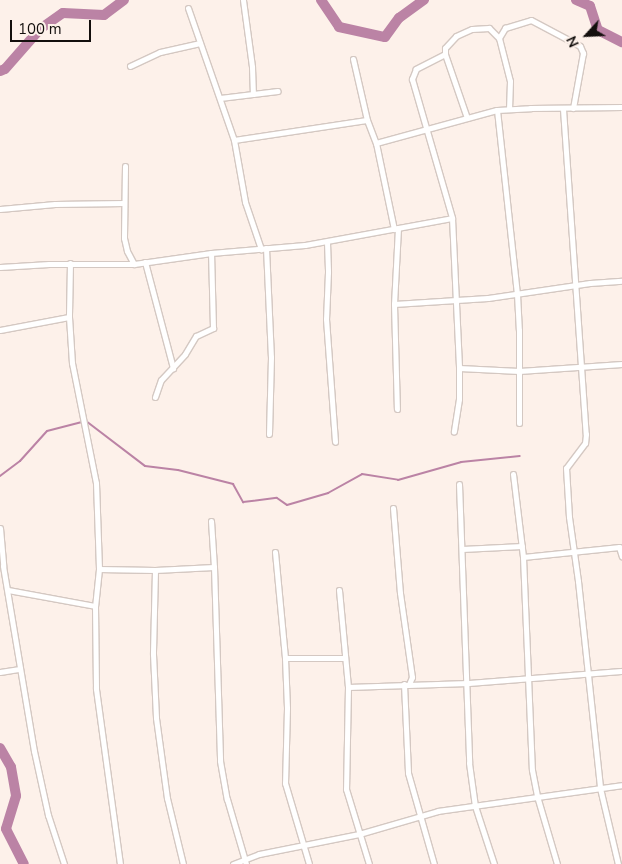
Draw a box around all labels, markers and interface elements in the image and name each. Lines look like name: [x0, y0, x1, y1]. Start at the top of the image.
scale bar: [12, 10, 94, 42]
north arrow: [562, 10, 612, 60]
text: 100 m: [18, 19, 62, 39]
text: N: [562, 33, 584, 50]

